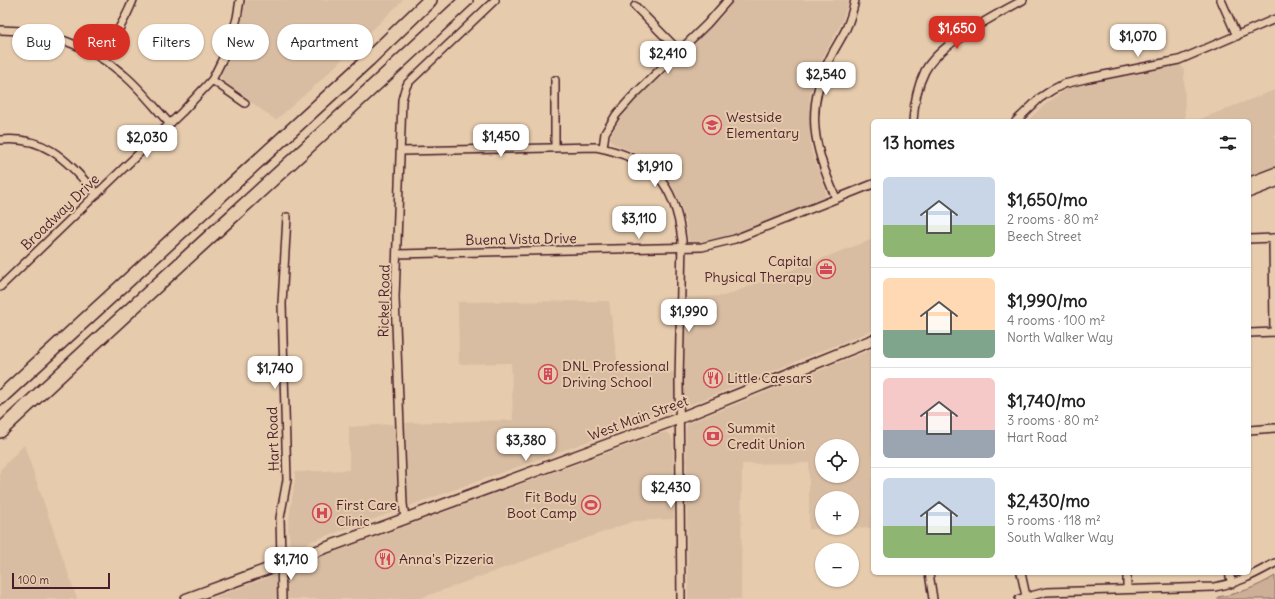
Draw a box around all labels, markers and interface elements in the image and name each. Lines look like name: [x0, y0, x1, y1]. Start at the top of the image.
pin: $1,650: [924, 16, 990, 50]
text: $1,650: [938, 20, 976, 37]
chip: Buy: [12, 24, 65, 60]
chip: Rent: [73, 24, 130, 60]
chip: Filters: [138, 24, 204, 60]
chip: New: [212, 24, 269, 60]
chip: Apartment: [277, 24, 373, 60]
pin: $1,070: [1105, 24, 1171, 58]
text: $1,070: [1119, 28, 1157, 45]
pin: $2,410: [635, 41, 701, 75]
text: $2,410: [649, 45, 687, 62]
pin: $2,540: [793, 62, 859, 96]
text: $2,540: [806, 66, 846, 83]
place label: Westside Elementary: [726, 108, 799, 142]
school or university icon: Westside Elementary: [701, 114, 723, 136]
pin: $1,450: [468, 124, 534, 158]
pin: $2,030: [114, 125, 180, 159]
text: $1,450: [482, 128, 520, 145]
text: $2,030: [126, 129, 168, 146]
text: 13 homes: [883, 132, 955, 154]
icon: filters: [1217, 132, 1239, 154]
pin: $1,910: [622, 154, 688, 188]
text: $1,910: [637, 158, 673, 175]
street label: Broadway Drive: [17, 170, 103, 254]
text: $1,650/mo: [1007, 189, 1087, 211]
icon: home: [915, 193, 963, 241]
pin: $3,110: [606, 206, 672, 240]
text: $3,110: [621, 210, 657, 227]
text: 2 rooms · 80 m²: [1007, 211, 1099, 228]
text: Beech Street: [1007, 228, 1081, 245]
street label: Buena Vista Drive: [465, 229, 577, 249]
place label: Capital Physical Therapy: [704, 252, 812, 286]
office icon: Capital Physical Therapy: [815, 258, 837, 280]
street label: Rickel Road: [374, 264, 394, 338]
text: $1,990/mo: [1007, 290, 1087, 312]
icon: home: [915, 294, 963, 342]
pin: $1,990: [656, 299, 722, 333]
text: $1,990: [670, 303, 708, 320]
text: 4 rooms · 100 m²: [1007, 312, 1105, 329]
text: North Walker Way: [1007, 329, 1113, 346]
pin: $1,740: [242, 356, 308, 390]
place label: DNL Professional Driving School: [562, 357, 669, 391]
text: $1,740: [256, 360, 294, 377]
building icon: DNL Professional Driving School: [537, 363, 559, 385]
restaurant icon: Little Caesars: [702, 367, 724, 389]
place label: Little Caesars: [727, 369, 812, 387]
text: $1,740/mo: [1007, 390, 1086, 412]
street label: West Main Street: [585, 391, 691, 444]
icon: home: [915, 394, 963, 442]
street label: Hart Road: [263, 406, 283, 472]
text: 3 rooms · 80 m²: [1007, 412, 1099, 429]
place label: Summit Credit Union: [727, 419, 805, 453]
bank icon: Summit Credit Union: [702, 425, 724, 447]
pin: $3,380: [493, 428, 559, 462]
text: Hart Road: [1007, 429, 1067, 446]
text: $3,380: [506, 432, 546, 449]
map controls: [815, 439, 859, 587]
button: locate: [815, 439, 859, 483]
pin: $2,430: [638, 475, 704, 509]
text: $2,430: [651, 479, 691, 496]
place label: Fit Body Boot Camp: [507, 488, 577, 522]
text: $2,430/mo: [1007, 490, 1090, 512]
button: +: [815, 491, 859, 535]
sports icon: Fit Body Boot Camp: [580, 494, 602, 516]
icon: home: [915, 494, 963, 542]
place label: First Care Clinic: [336, 496, 397, 530]
hospital icon: First Care Clinic: [311, 502, 333, 524]
text: 5 rooms · 118 m²: [1007, 512, 1101, 529]
text: South Walker Way: [1007, 529, 1114, 546]
button: −: [815, 543, 859, 587]
pin: $1,710: [258, 547, 324, 581]
restaurant icon: Anna's Pizzeria: [374, 548, 396, 570]
place label: Anna's Pizzeria: [399, 550, 494, 568]
text: $1,710: [274, 551, 308, 568]
scale bar: [12, 571, 110, 590]
text: 100 m: [18, 573, 49, 587]

